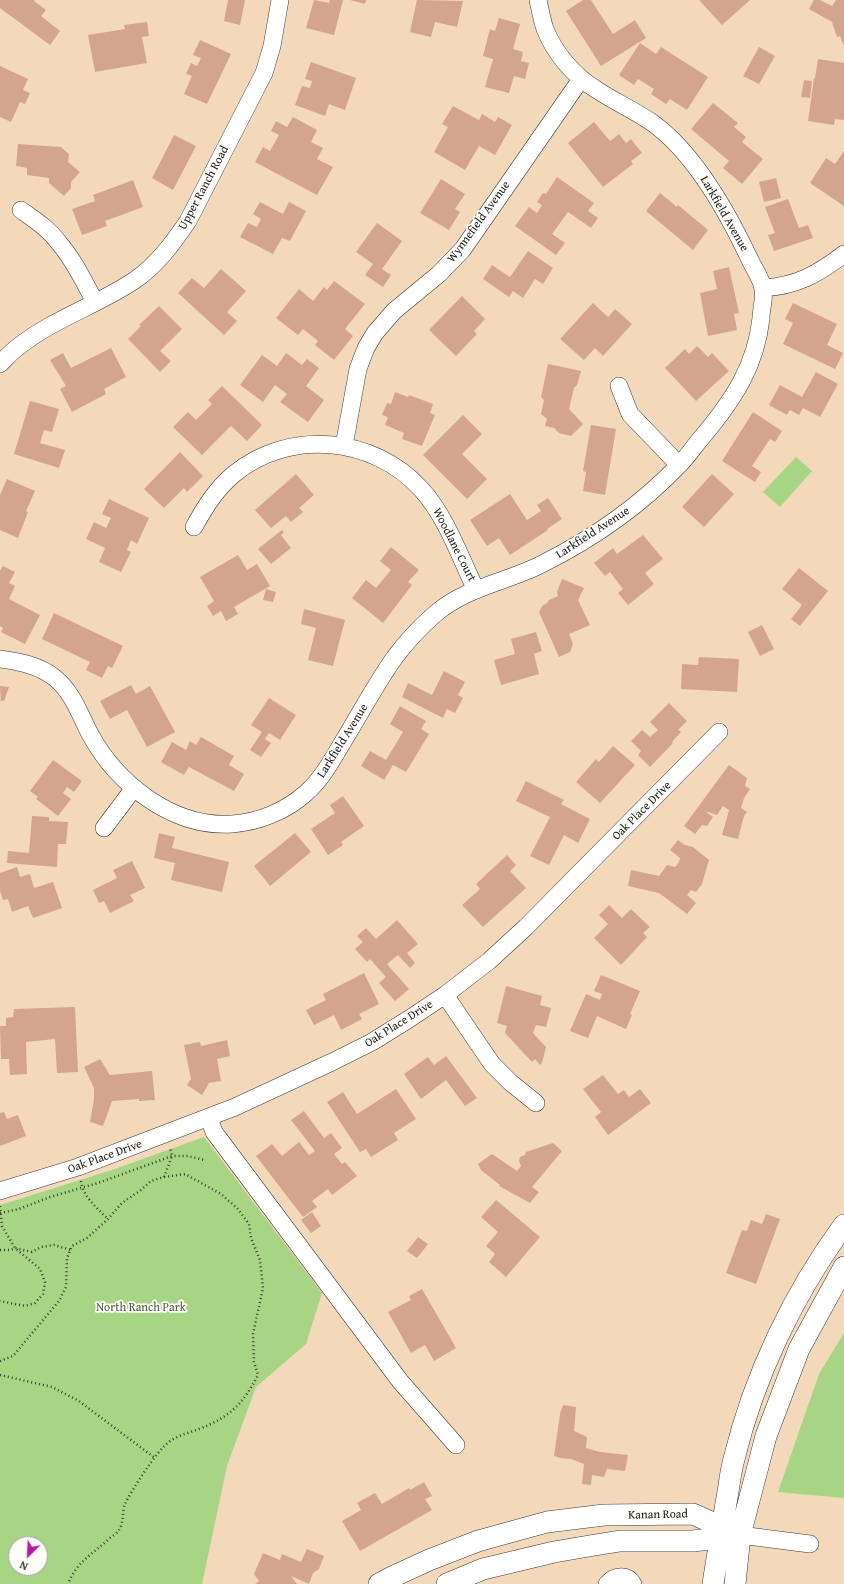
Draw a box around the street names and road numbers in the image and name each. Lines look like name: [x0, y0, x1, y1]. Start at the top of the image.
street label: Upper Ranch Road: [176, 144, 232, 232]
street label: Larkfield Avenue: [697, 174, 751, 254]
street label: Wynnefield Avenue: [445, 178, 513, 266]
street label: Larkfield Avenue: [554, 504, 632, 562]
street label: Woodlane Court: [429, 506, 479, 584]
street label: Larkfield Avenue: [314, 701, 372, 781]
street label: Oak Place Drive: [609, 778, 675, 844]
street label: Oak Place Drive: [362, 997, 436, 1051]
street label: Oak Place Drive: [66, 1137, 144, 1177]
street label: Kanan Road: [628, 1507, 688, 1523]

